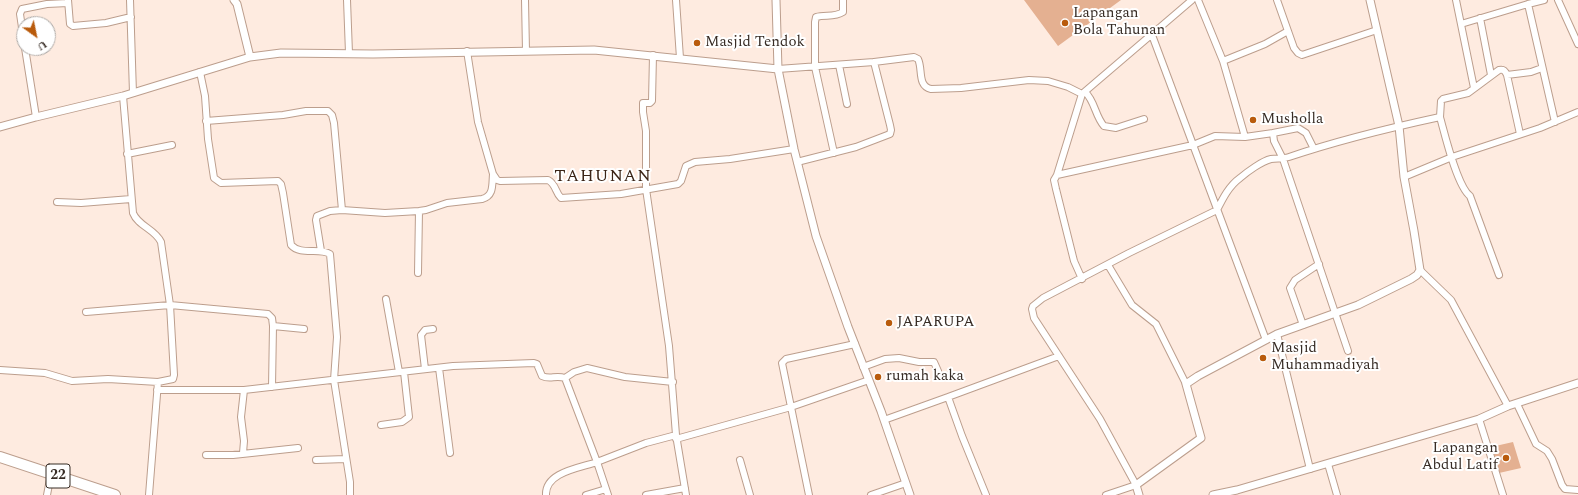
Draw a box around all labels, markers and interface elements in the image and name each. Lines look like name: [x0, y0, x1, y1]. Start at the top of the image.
place label: Lapangan Bola Tahunan: [1073, 5, 1165, 40]
north arrow: [16, 16, 56, 56]
marker: Lapangan Bola Tahunan: [1060, 18, 1070, 28]
place label: Masjid Tendok: [705, 34, 805, 52]
text: U: [34, 36, 51, 55]
marker: Masjid Tendok: [692, 38, 702, 48]
place label: Musholla: [1261, 111, 1323, 129]
marker: Musholla: [1248, 115, 1258, 125]
district label: TAHUNAN: [554, 168, 652, 188]
place label: JAPARUPA: [897, 314, 974, 332]
marker: JAPARUPA: [884, 318, 894, 328]
place label: Masjid Muhammadiyah: [1271, 340, 1379, 375]
marker: Masjid Muhammadiyah: [1258, 353, 1268, 363]
place label: rumah kaka: [886, 368, 964, 386]
marker: rumah kaka: [873, 372, 883, 382]
place label: Lapangan Abdul Latif: [1422, 440, 1498, 475]
marker: Lapangan Abdul Latif: [1501, 453, 1511, 463]
road number: 22: [46, 464, 70, 488]

